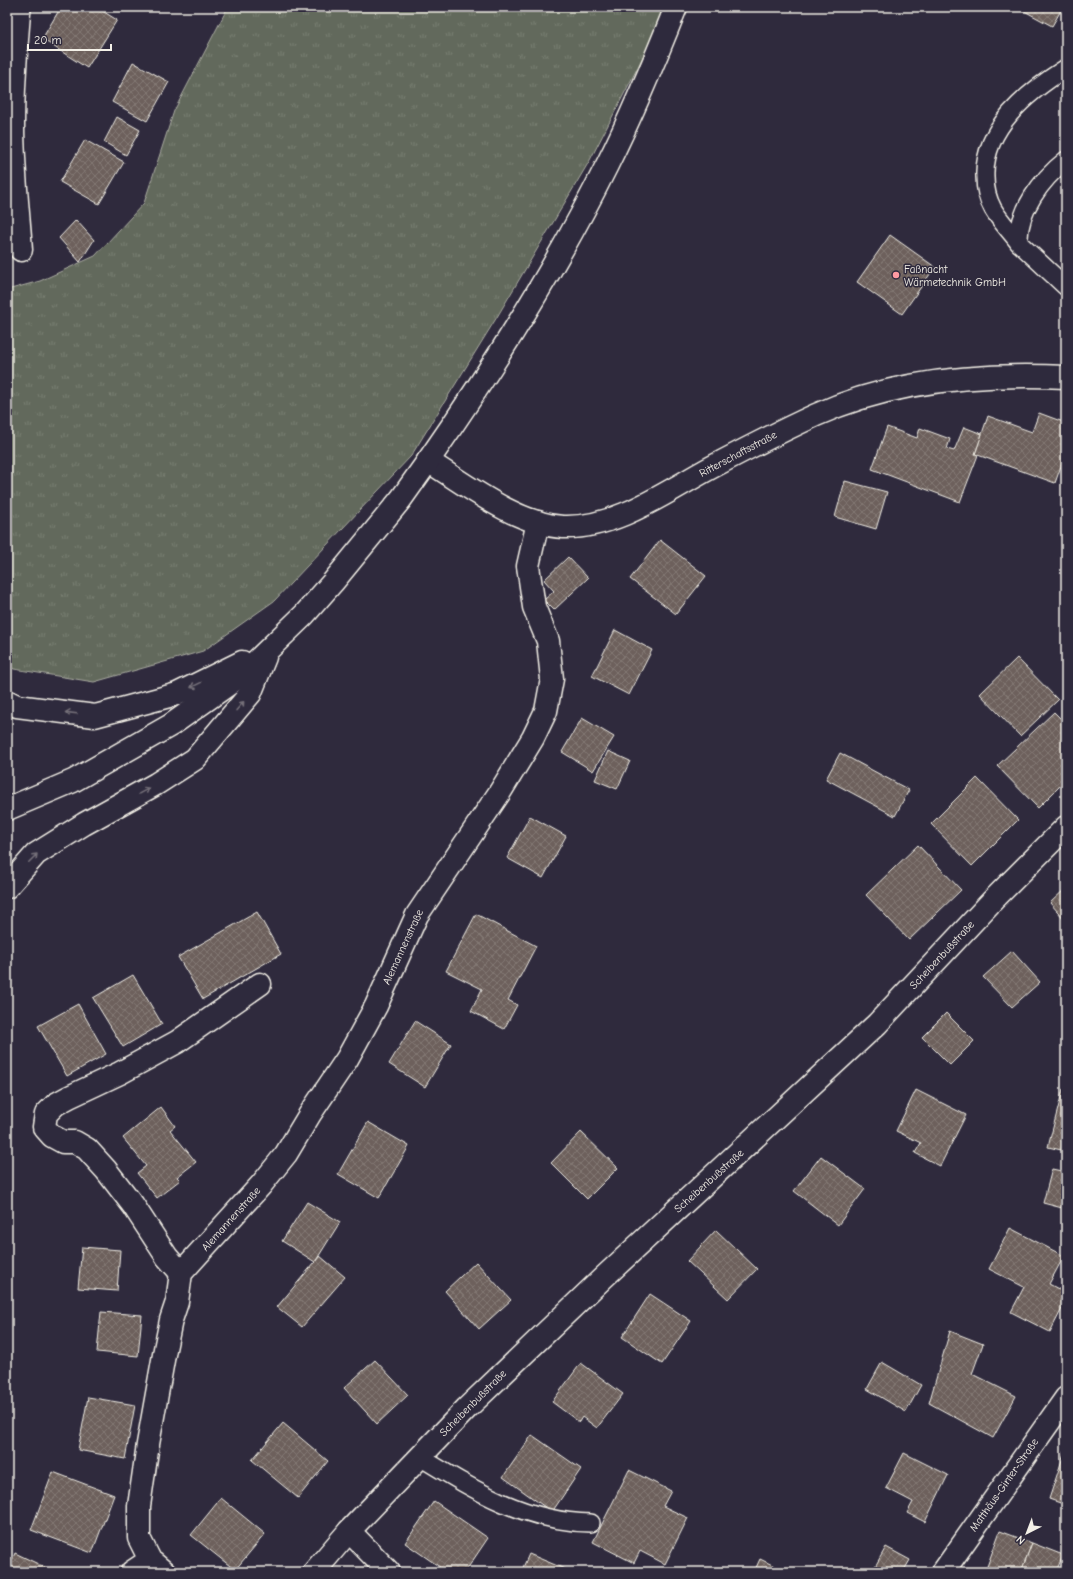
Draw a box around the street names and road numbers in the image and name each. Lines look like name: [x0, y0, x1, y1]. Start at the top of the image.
street label: Ritterschaftsstraße: [697, 428, 779, 480]
street label: Alemannenstraße: [380, 907, 426, 987]
street label: Scheibenbußstraße: [907, 918, 977, 992]
street label: Scheibenbußstraße: [672, 1146, 747, 1216]
street label: Alemannenstraße: [199, 1184, 263, 1254]
street label: Scheibenbußstraße: [437, 1367, 509, 1439]
street label: Matthäus-Ginter-Straße: [967, 1435, 1041, 1534]

